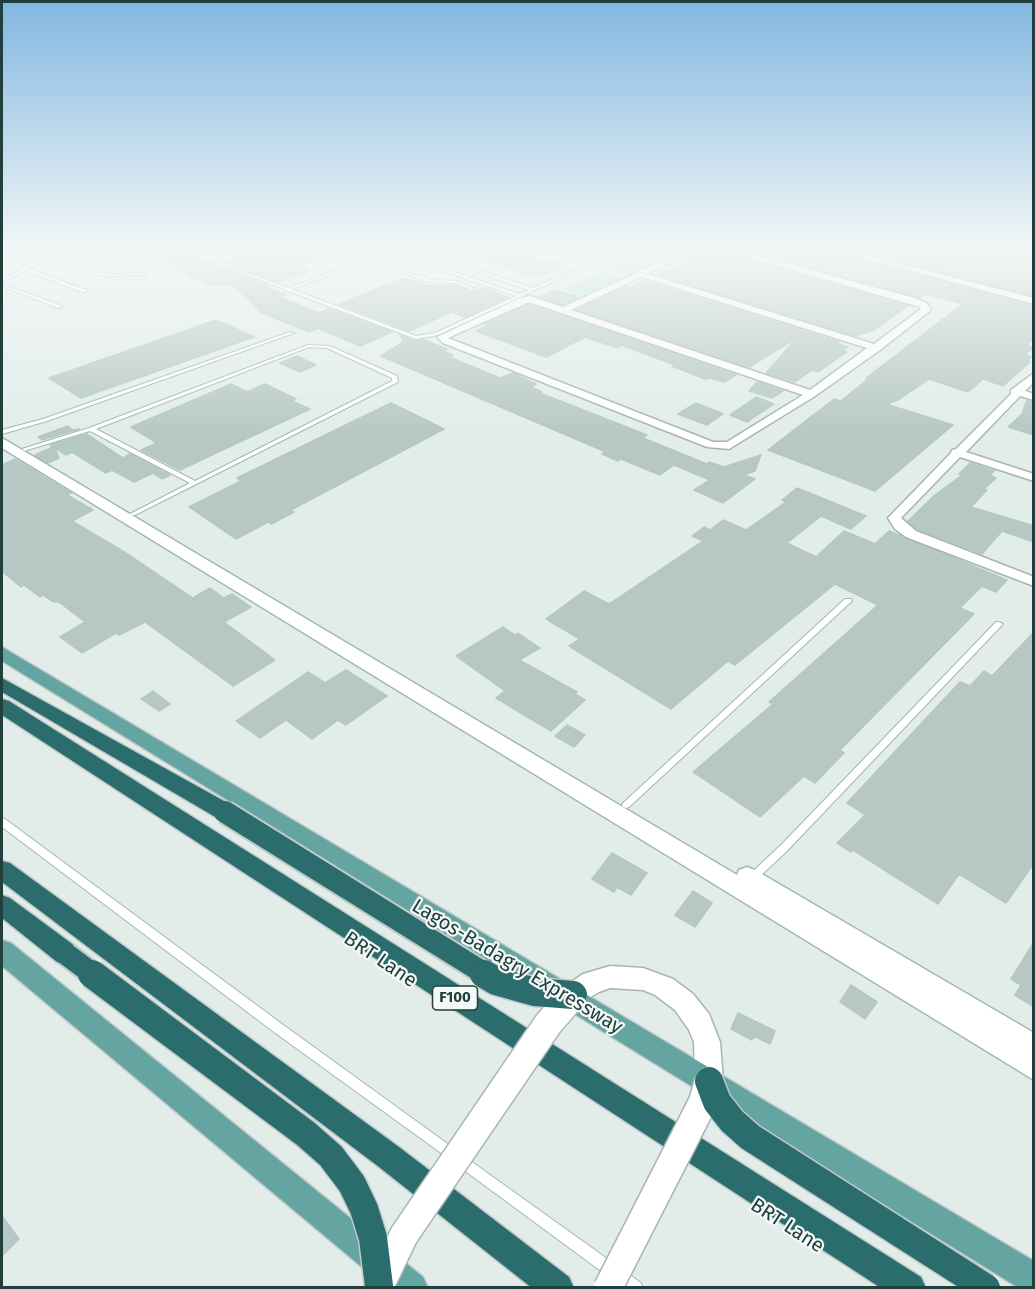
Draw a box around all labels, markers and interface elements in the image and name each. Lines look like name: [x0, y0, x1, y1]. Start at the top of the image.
street label: Lagos-Badagry Expressway: [407, 895, 627, 1039]
street label: BRT Lane: [339, 927, 421, 993]
road number: F100: [432, 986, 478, 1010]
street label: BRT Lane: [746, 1193, 828, 1259]

